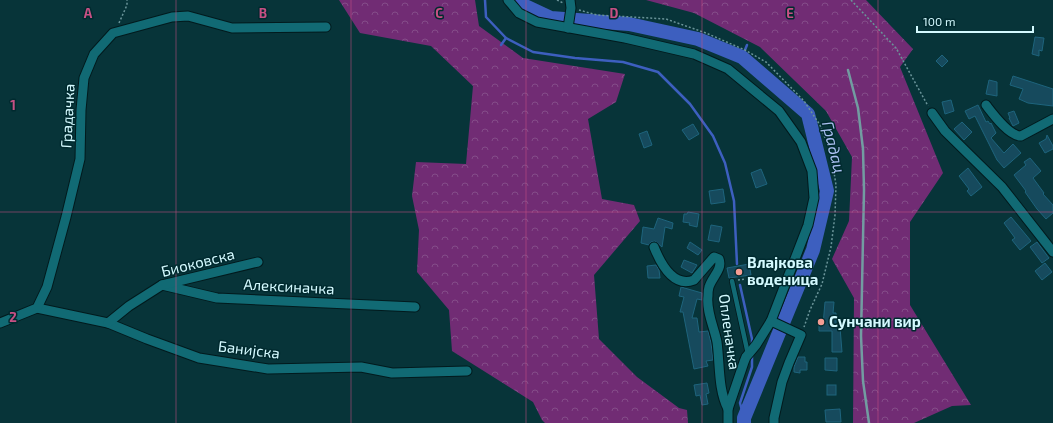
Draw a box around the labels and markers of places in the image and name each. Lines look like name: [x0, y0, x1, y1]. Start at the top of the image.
place label: Влајкова воденица: [747, 253, 818, 288]
marker: Влајкова воденица: [734, 267, 744, 277]
place label: Сунчани вир: [829, 312, 921, 330]
marker: Сунчани вир: [816, 317, 826, 327]

